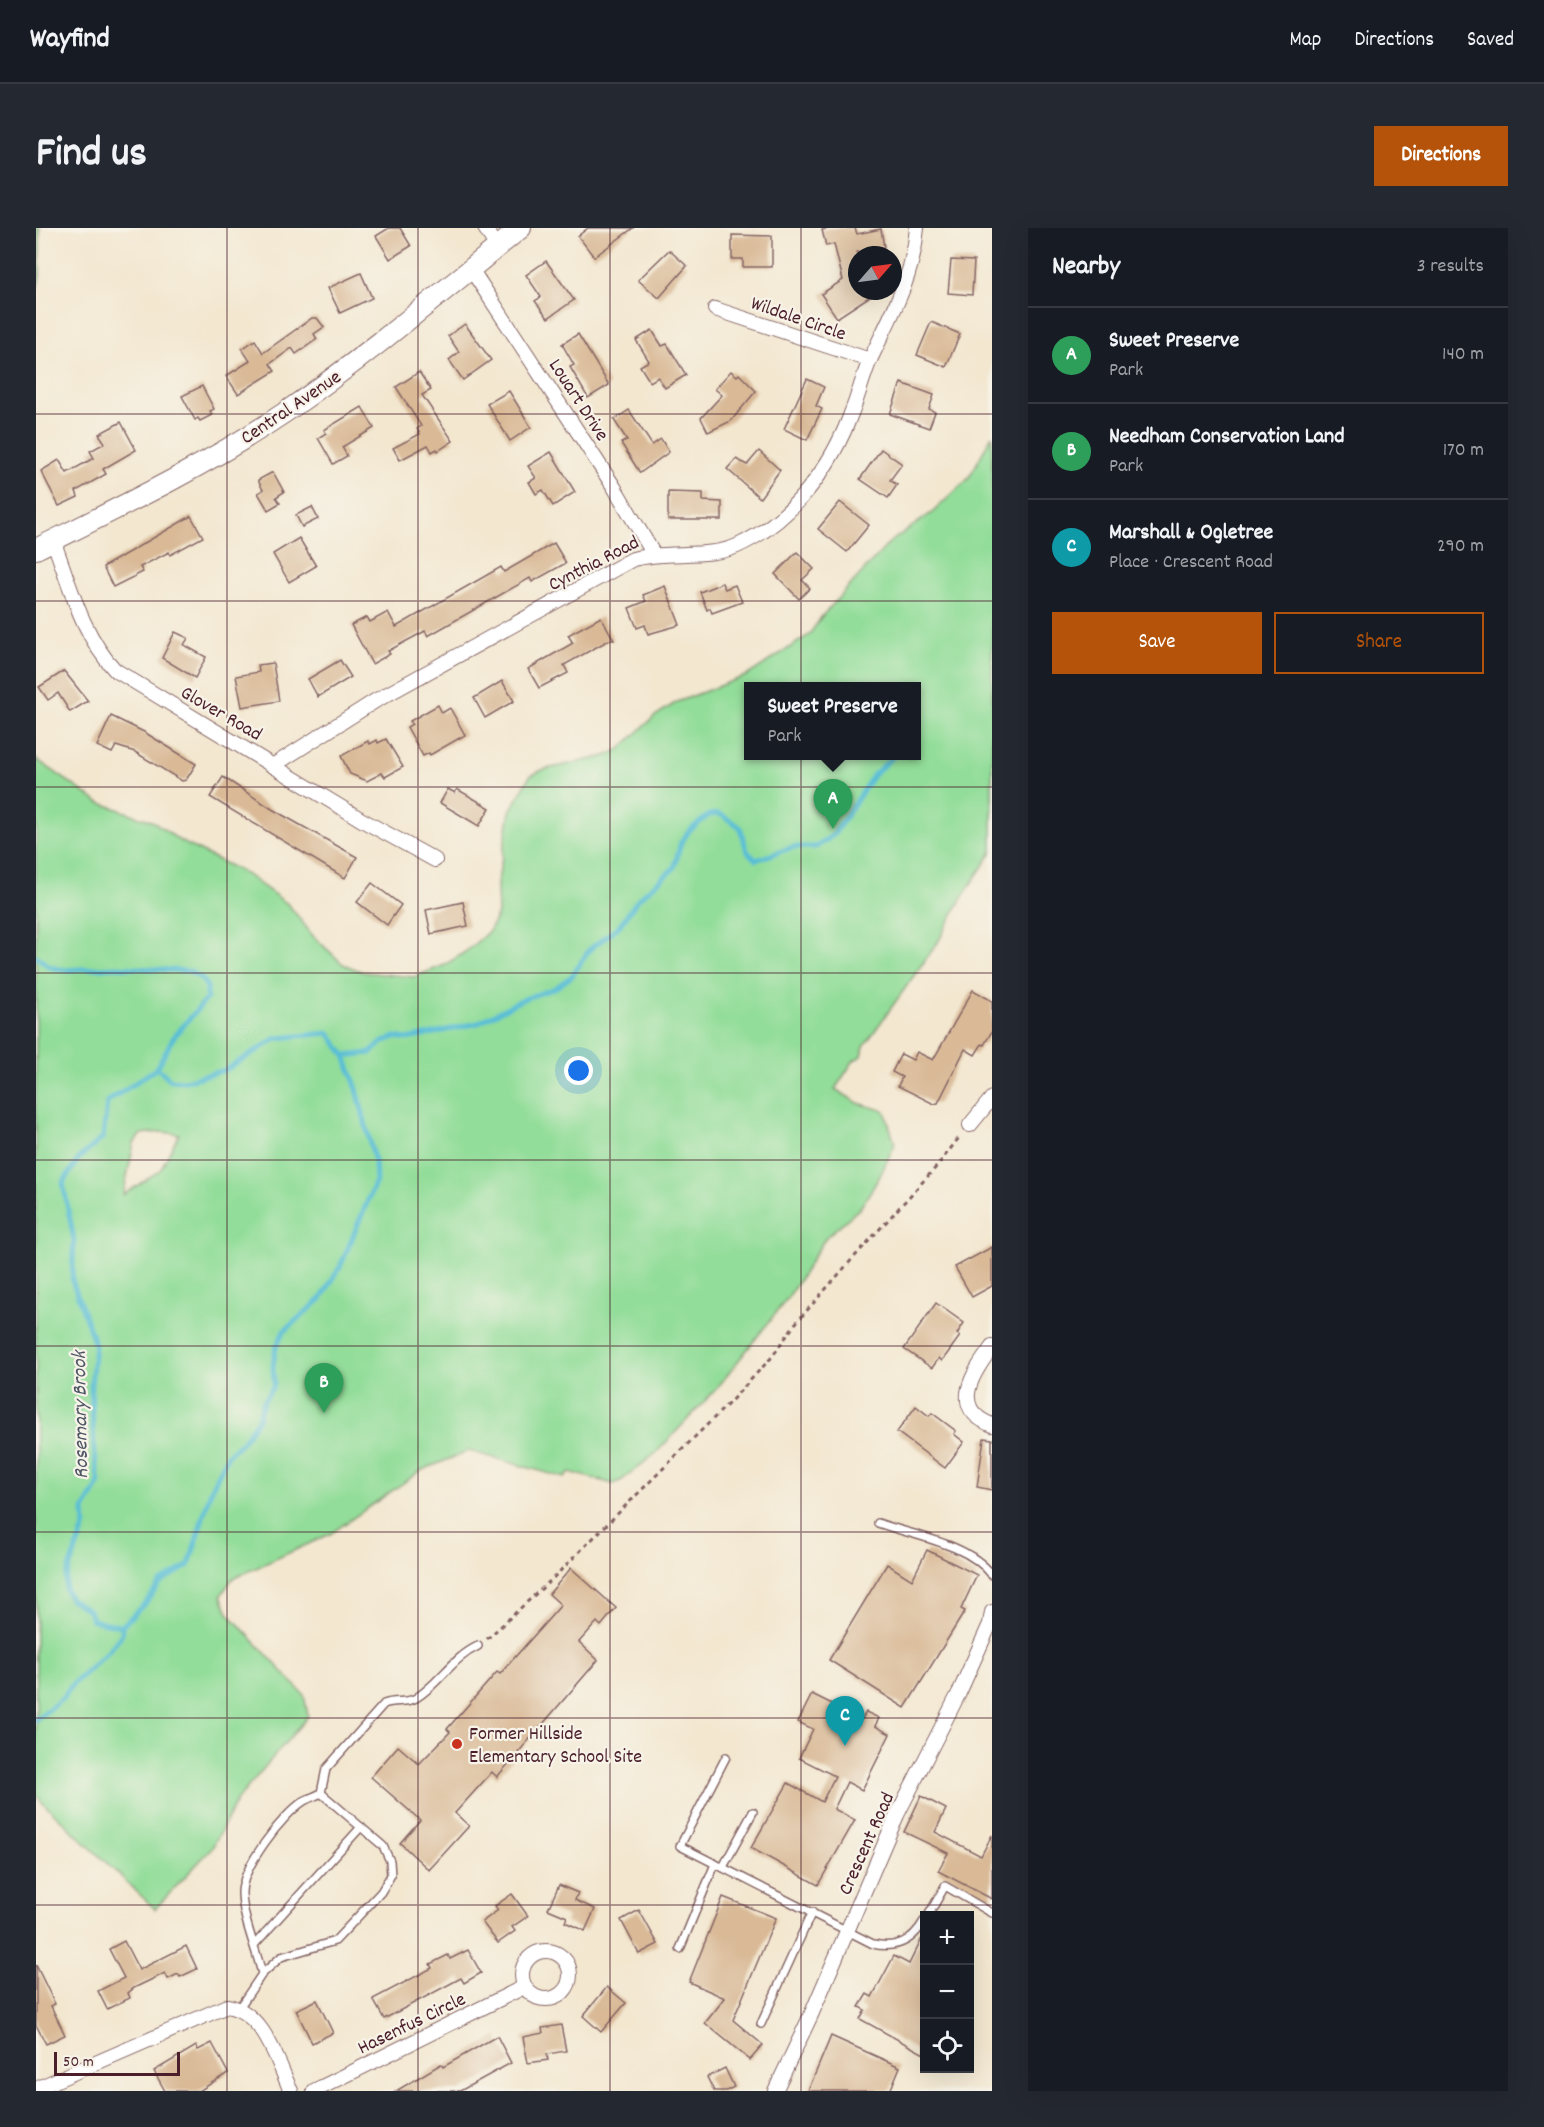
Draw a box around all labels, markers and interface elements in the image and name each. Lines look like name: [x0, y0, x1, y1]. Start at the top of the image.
text: Wayfind: [30, 21, 110, 61]
text: Map: [1290, 26, 1321, 56]
text: Directions: [1354, 26, 1434, 56]
text: Saved: [1467, 26, 1514, 56]
text: Find us: [36, 126, 147, 186]
button: Directions: [1374, 126, 1508, 186]
north arrow: [848, 246, 902, 300]
text: Nearby: [1052, 249, 1120, 286]
text: 3 results: [1417, 253, 1484, 281]
street label: Wildale Circle: [746, 290, 850, 349]
text: Sweet Preserve: [1109, 326, 1239, 357]
text: A: [1066, 341, 1077, 369]
text: 140 m: [1442, 341, 1484, 369]
street label: Louart Drive: [540, 354, 615, 447]
text: Park: [1109, 357, 1143, 385]
street label: Central Avenue: [236, 364, 348, 453]
text: Needham Conservation Land: [1109, 422, 1344, 453]
text: B: [1067, 437, 1076, 465]
text: 170 m: [1443, 437, 1484, 465]
text: Park: [1109, 453, 1143, 481]
text: Marshall & Ogletree: [1109, 518, 1273, 549]
street label: Cynthia Road: [544, 530, 645, 600]
text: C: [1067, 533, 1076, 561]
text: 290 m: [1437, 533, 1484, 561]
text: Place · Crescent Road: [1109, 549, 1273, 577]
button: Save: [1052, 612, 1262, 674]
button: Share: [1274, 612, 1484, 674]
street label: Glover Road: [174, 680, 267, 749]
popup: [744, 682, 921, 760]
text: Sweet Preserve: [767, 692, 898, 723]
text: Park: [767, 723, 802, 751]
pin: A: [814, 780, 852, 829]
your location: [564, 1056, 593, 1085]
water label: Rosemary Brook: [66, 1348, 98, 1479]
pin: B: [304, 1364, 344, 1413]
pin: C: [826, 1696, 864, 1746]
place label: Former Hillside Elementary School Site: [469, 1721, 642, 1772]
marker: Former Hillside Elementary School Site: [450, 1737, 464, 1751]
street label: Crescent Road: [833, 1788, 903, 1900]
map controls: [920, 1911, 974, 2073]
button: +: [920, 1911, 974, 1965]
button: −: [920, 1965, 974, 2019]
street label: Hasenfus Circle: [353, 1986, 471, 2063]
button: locate: [920, 2019, 974, 2073]
scale bar: [54, 2049, 180, 2076]
text: 50 m: [63, 2051, 94, 2074]

